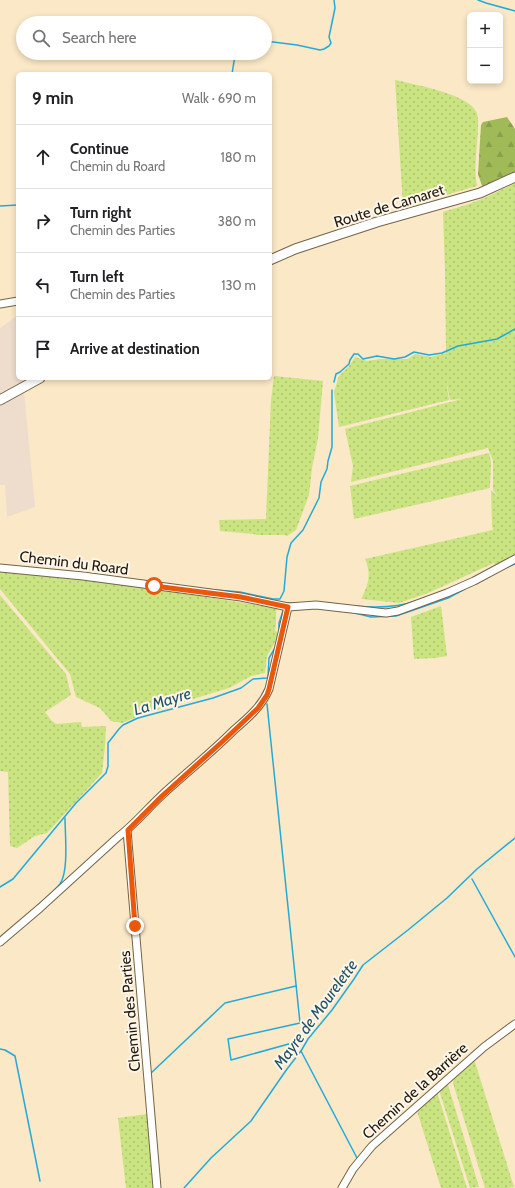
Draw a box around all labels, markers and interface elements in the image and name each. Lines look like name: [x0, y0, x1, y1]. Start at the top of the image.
map controls: [467, 12, 503, 84]
button: +: [467, 12, 503, 48]
search box: [16, 16, 272, 60]
icon: search: [30, 27, 52, 49]
text: Search here: [62, 29, 137, 47]
button: −: [467, 48, 503, 84]
text: 9 min: [32, 88, 74, 108]
text: Walk · 690 m: [182, 90, 256, 106]
text: Continue: [70, 140, 129, 158]
icon: ahead: [32, 146, 54, 168]
text: 180 m: [220, 149, 256, 165]
text: Chemin du Roard: [70, 158, 165, 174]
street label: Route de Camaret: [332, 181, 446, 231]
text: Turn right: [70, 204, 131, 222]
icon: right: [32, 210, 54, 232]
text: 380 m: [218, 213, 256, 229]
text: Chemin des Parties: [70, 222, 175, 238]
text: Turn left: [70, 268, 124, 286]
icon: left: [32, 274, 54, 296]
text: 130 m: [221, 277, 256, 293]
text: Chemin des Parties: [70, 286, 175, 302]
icon: arrive: [32, 338, 54, 360]
text: Arrive at destination: [70, 340, 200, 358]
street label: Chemin du Roard: [18, 547, 130, 579]
route start: [145, 577, 163, 595]
water label: La Mayre: [131, 684, 193, 719]
route end: [126, 917, 144, 935]
street label: Chemin des Parties: [116, 950, 144, 1072]
water label: Mayre de Mourelette: [269, 956, 361, 1073]
street label: Chemin de la Barrière: [359, 1039, 472, 1143]

